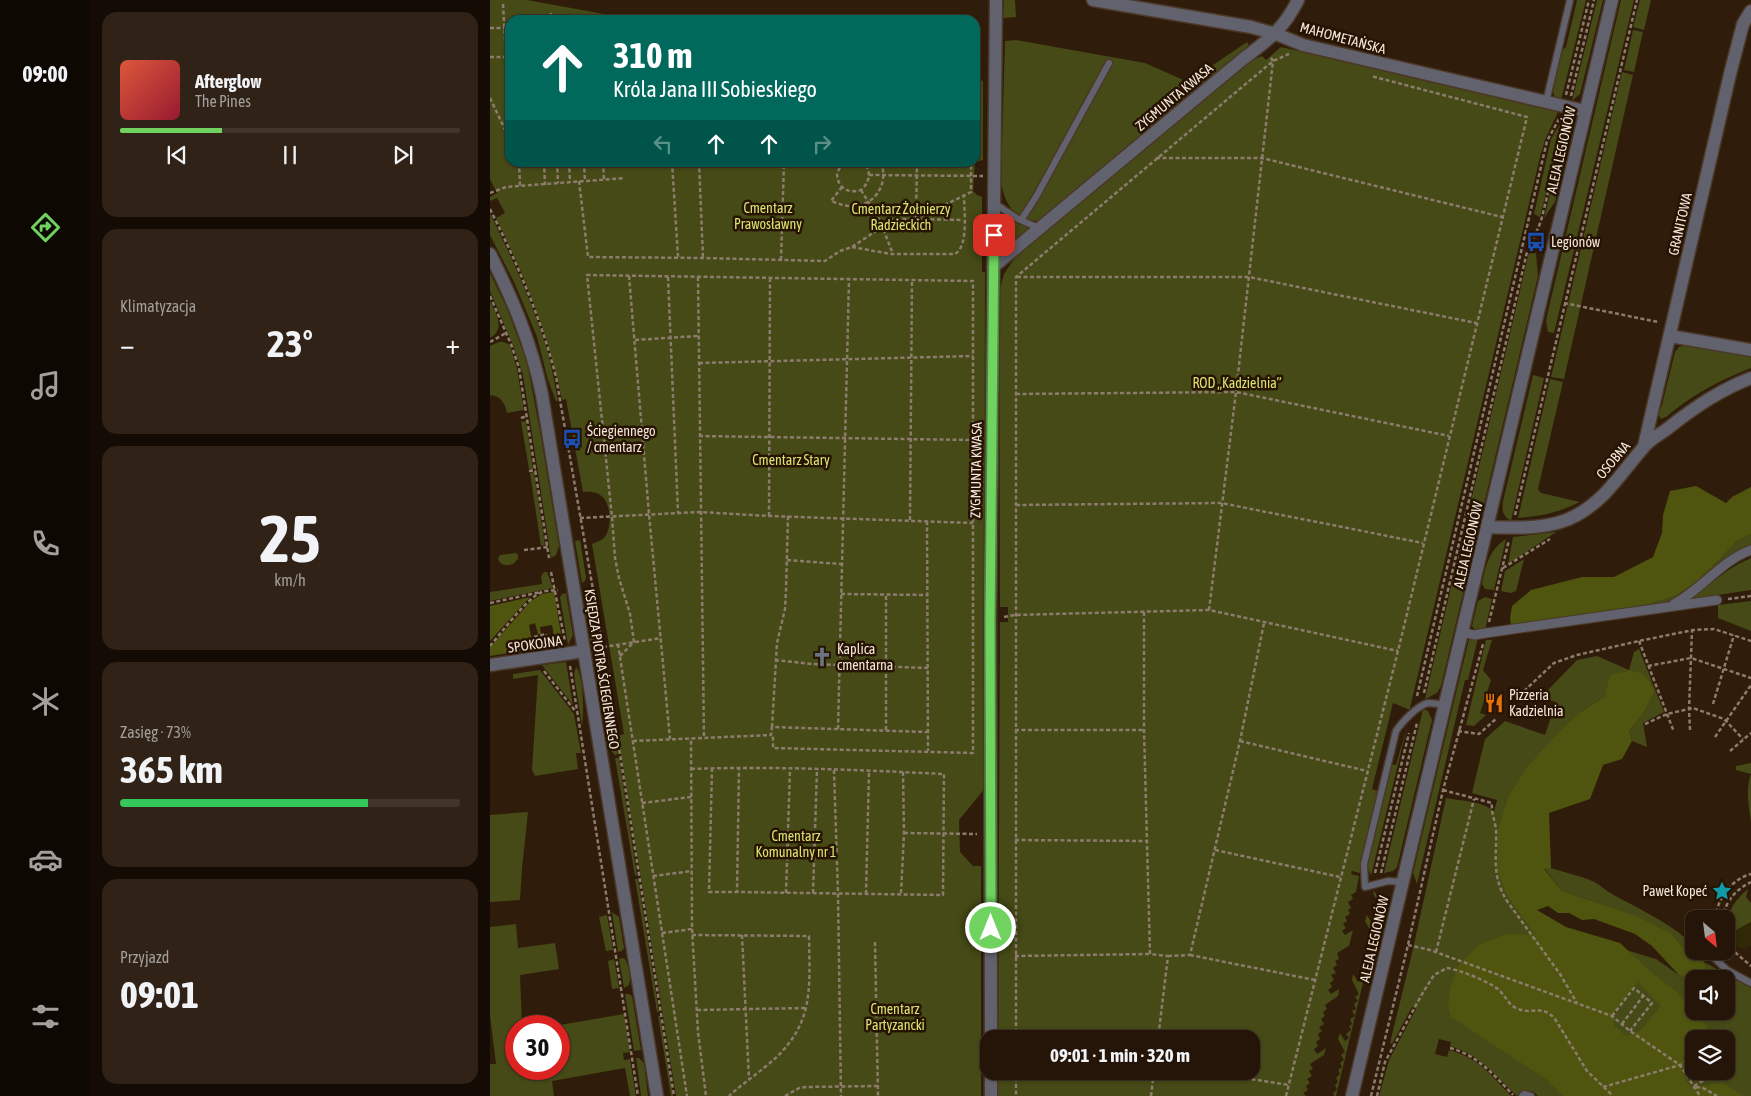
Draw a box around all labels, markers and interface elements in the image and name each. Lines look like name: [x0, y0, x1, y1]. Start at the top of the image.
street label: MAHOMETAŃSKA: [1298, 18, 1388, 57]
icon: ahead: [530, 35, 595, 100]
text: 310 m: [613, 35, 692, 75]
street label: ZYGMUNTA KWASA: [1132, 60, 1216, 134]
text: 09:00: [22, 61, 68, 87]
text: Afterglow: [195, 70, 262, 92]
text: Króla Jana III Sobieskiego: [613, 76, 817, 102]
text: The Pines: [195, 92, 251, 110]
street label: ALEJA LEGIONÓW: [1542, 104, 1579, 195]
icon: left: [649, 130, 677, 158]
icon: ahead: [702, 130, 730, 158]
icon: ahead: [755, 130, 783, 158]
icon: right: [808, 130, 836, 158]
icon: previous: [163, 141, 191, 169]
icon: pause: [276, 141, 304, 169]
icon: next: [389, 141, 417, 169]
street label: GRANITOWA: [1665, 191, 1695, 257]
park label: Cmentarz Prawosławny: [734, 200, 802, 232]
park label: Cmentarz Żołnierzy Radzieckich: [851, 201, 951, 233]
icon: directions: [28, 210, 63, 245]
pin: [973, 214, 1015, 256]
icon: arrive: [980, 221, 1008, 249]
bus stop icon: Legionów: [1525, 231, 1547, 253]
place label: Legionów: [1551, 234, 1601, 250]
text: Klimatyzacja: [120, 297, 196, 315]
text: 23°: [267, 322, 313, 365]
text: −: [120, 328, 135, 360]
text: +: [445, 328, 460, 360]
icon: music: [28, 368, 63, 403]
park label: ROD „Kadzielnia”: [1192, 375, 1282, 391]
place label: Ściegiennego / cmentarz: [587, 422, 656, 455]
street label: ZYGMUNTA KWASA: [967, 422, 985, 518]
bus stop icon: Ściegiennego / cmentarz: [561, 428, 583, 450]
street label: OSOBNA: [1593, 438, 1633, 482]
park label: Cmentarz Stary: [752, 452, 830, 468]
street label: ALEJA LEGIONÓW: [1449, 499, 1486, 590]
text: 25: [259, 501, 321, 576]
icon: phone: [28, 526, 63, 561]
text: km/h: [274, 571, 306, 589]
street label: KSIĘDZA PIOTRA ŚCIEGIENNEGO: [581, 588, 624, 750]
street label: SPOKOJNA: [507, 632, 563, 656]
place label: Kaplica cmentarna: [837, 641, 893, 673]
church icon: Kaplica cmentarna: [811, 646, 833, 668]
icon: climate: [28, 684, 63, 719]
place label: Pizzeria Kadzielnia: [1509, 687, 1564, 719]
restaurant icon: Pizzeria Kadzielnia: [1483, 692, 1505, 714]
text: Zasięg · 73%: [120, 723, 191, 741]
text: 365 km: [120, 748, 223, 791]
park label: Cmentarz Komunalny nr 1: [756, 828, 836, 860]
icon: car: [28, 842, 63, 877]
place icon: Paweł Kopeć: [1711, 880, 1733, 902]
place label: Paweł Kopeć: [1642, 883, 1708, 899]
street label: ALEJA LEGIONÓW: [1355, 893, 1392, 984]
position arrow: [964, 901, 1016, 953]
north arrow: [1685, 910, 1735, 960]
map controls: [1685, 910, 1735, 1080]
text: Przyjazd: [120, 948, 169, 966]
button: sound: [1685, 970, 1735, 1020]
text: 09:01: [120, 973, 199, 1016]
icon: filters: [28, 999, 63, 1034]
park label: Cmentarz Partyzancki: [865, 1001, 925, 1033]
speed limit sign: 30: [505, 1015, 570, 1080]
button: layers: [1685, 1030, 1735, 1080]
text: 09:01 · 1 min · 320 m: [1050, 1044, 1190, 1066]

